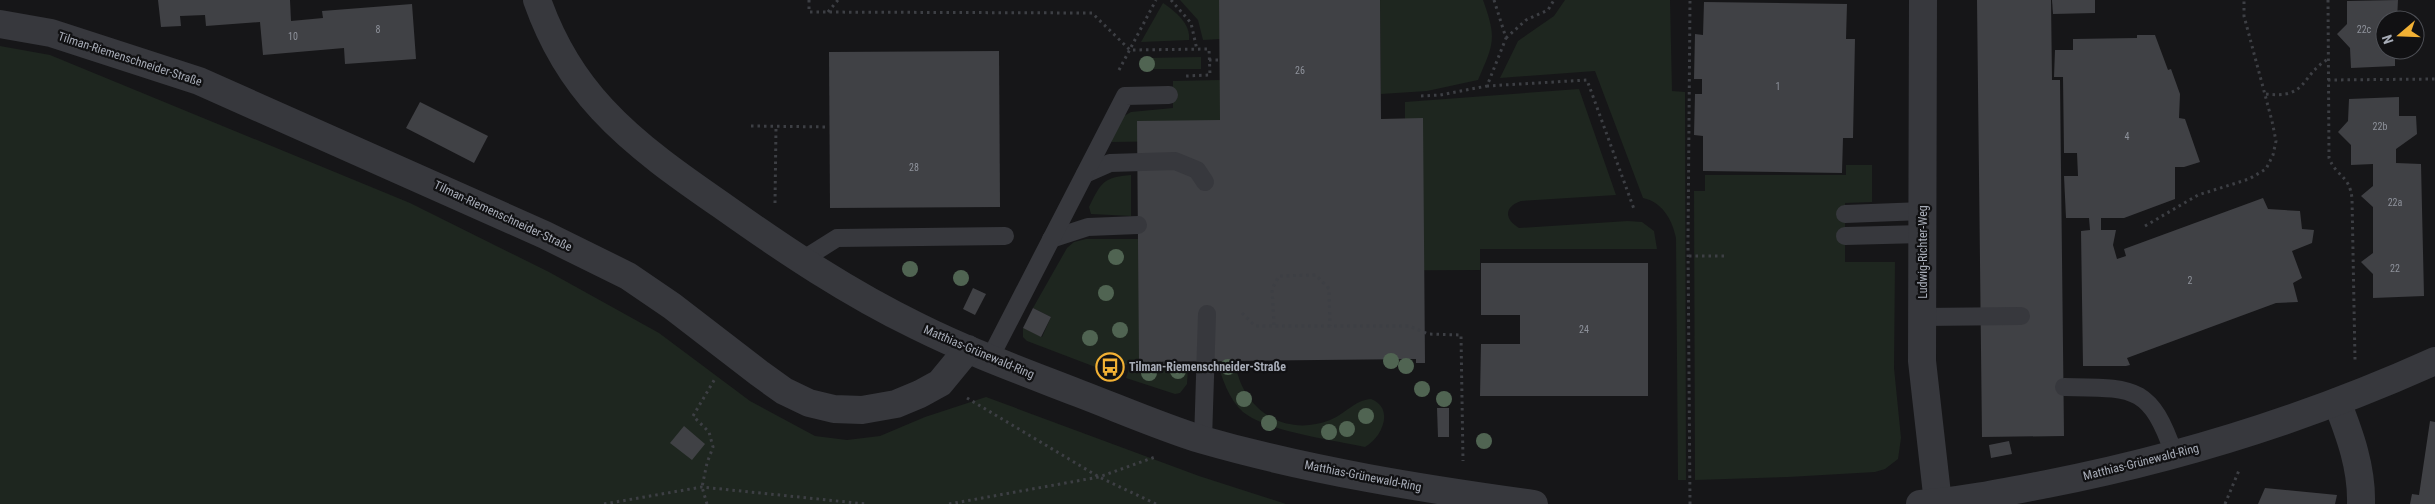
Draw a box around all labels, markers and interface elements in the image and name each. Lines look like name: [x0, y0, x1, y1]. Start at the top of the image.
north arrow: [2375, 10, 2425, 60]
house number: 8: [376, 24, 381, 35]
house number: 22c: [2357, 24, 2372, 35]
street label: Tilman-Riemenschneider-Straße: [56, 29, 204, 89]
house number: 10: [288, 31, 298, 42]
text: N: [2379, 33, 2397, 46]
house number: 26: [1295, 65, 1305, 76]
house number: 1: [1776, 81, 1780, 92]
house number: 22b: [2373, 121, 2387, 132]
house number: 4: [2125, 131, 2130, 142]
house number: 28: [909, 162, 919, 173]
street label: Tilman-Riemenschneider-Straße: [432, 178, 575, 254]
house number: 22a: [2388, 197, 2403, 208]
street label: Ludwig-Richter-Weg: [1916, 205, 1930, 299]
house number: 22: [2390, 263, 2400, 274]
house number: 2: [2188, 275, 2193, 286]
street label: Matthias-Grünewald-Ring: [922, 322, 1036, 382]
house number: 24: [1579, 324, 1589, 335]
bus stop icon: Tilman-Riemenschneider-Straße: [1095, 352, 1125, 382]
place label: Tilman-Riemenschneider-Straße: [1129, 360, 1286, 374]
street label: Matthias-Grünewald-Ring: [2082, 441, 2200, 483]
street label: Matthias-Grünewald-Ring: [1303, 458, 1423, 494]

